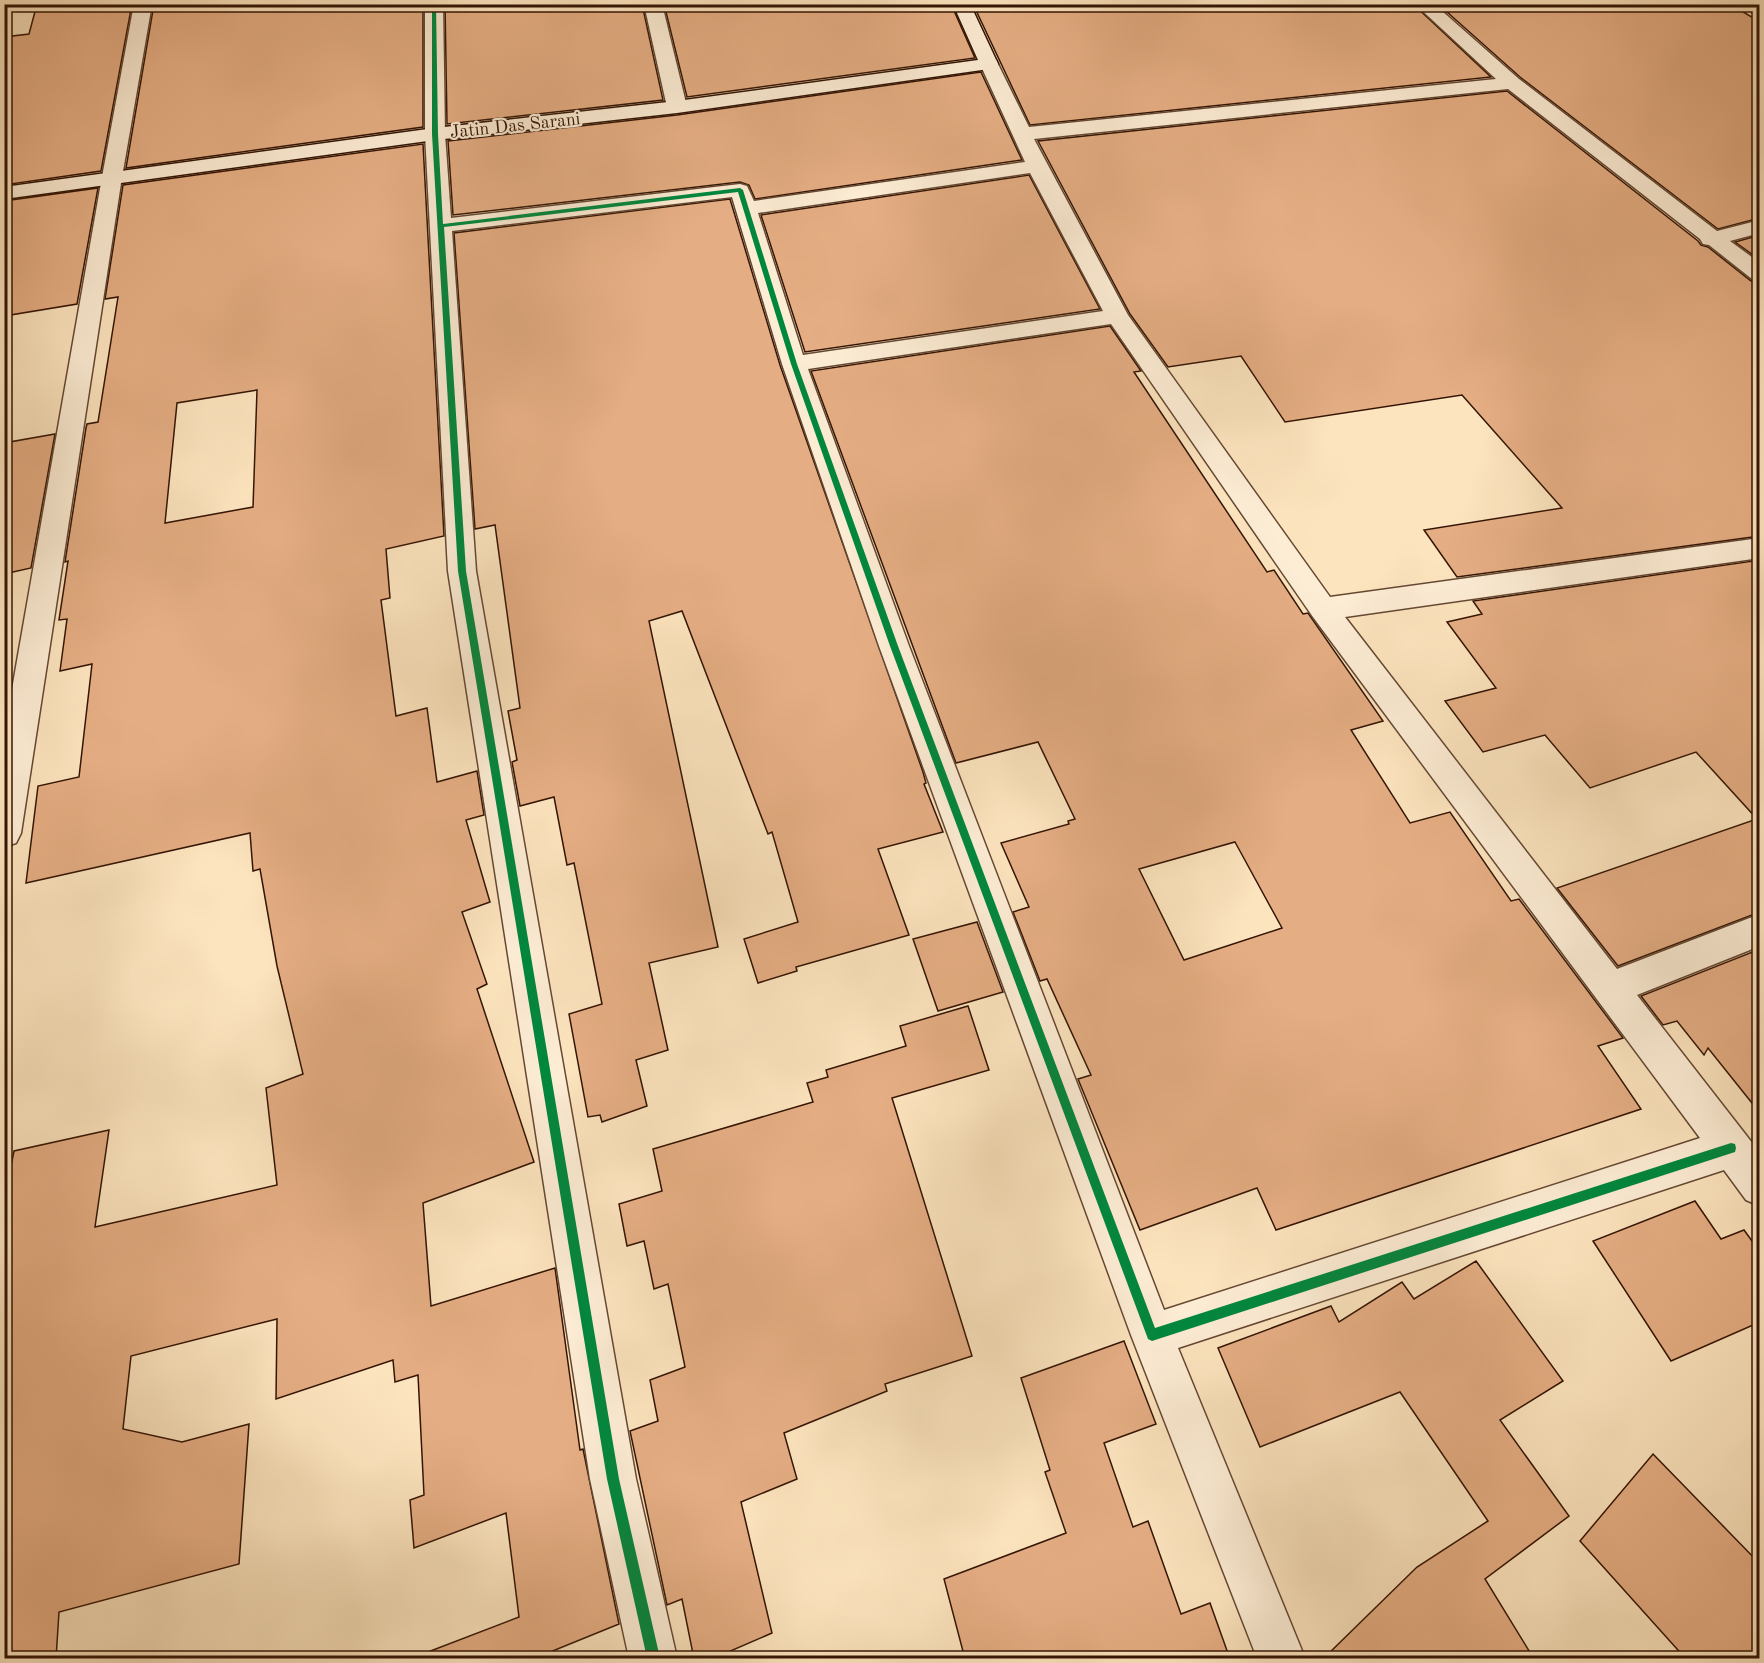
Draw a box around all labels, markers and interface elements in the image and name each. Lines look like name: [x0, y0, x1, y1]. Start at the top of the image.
street label: Jatin Das Sarani: [449, 110, 581, 142]

